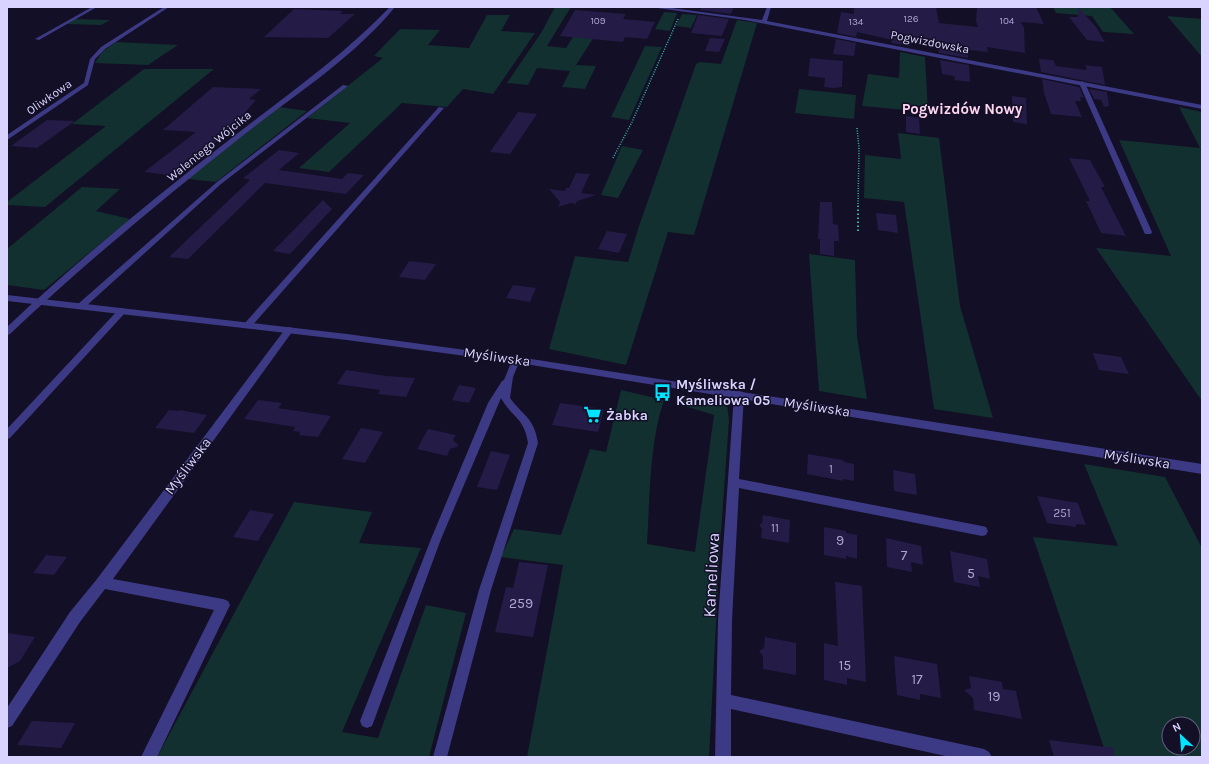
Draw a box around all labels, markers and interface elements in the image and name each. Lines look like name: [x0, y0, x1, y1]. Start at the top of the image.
house number: 126: [904, 13, 919, 25]
house number: 109: [590, 15, 606, 27]
house number: 104: [1000, 15, 1015, 27]
house number: 134: [849, 16, 864, 28]
street label: Pogwizdowska: [889, 27, 971, 57]
street label: Oliwkowa: [24, 76, 74, 118]
district label: Pogwizdów Nowy: [902, 100, 1023, 118]
street label: Walentego Wójcika: [164, 108, 254, 184]
street label: Myśliwska: [463, 344, 531, 370]
place label: Myśliwska / Kameliowa 05: [676, 376, 770, 409]
bus stop icon: Myśliwska / Kameliowa 05: [653, 382, 673, 402]
street label: Myśliwska: [783, 393, 851, 421]
supermarket icon: Żabka: [583, 405, 603, 425]
place label: Żabka: [606, 407, 648, 424]
street label: Myśliwska: [161, 434, 215, 498]
street label: Myśliwska: [1103, 445, 1171, 473]
house number: 1: [829, 462, 833, 476]
house number: 251: [1053, 506, 1071, 520]
house number: 11: [771, 521, 779, 535]
street label: Kameliowa: [699, 532, 723, 618]
house number: 9: [836, 532, 844, 549]
house number: 7: [901, 547, 908, 564]
house number: 5: [967, 565, 975, 582]
house number: 259: [509, 595, 533, 612]
house number: 15: [839, 657, 851, 674]
house number: 17: [911, 671, 923, 688]
house number: 19: [988, 688, 1000, 705]
north arrow: [1161, 716, 1201, 756]
text: N: [1170, 720, 1183, 735]

